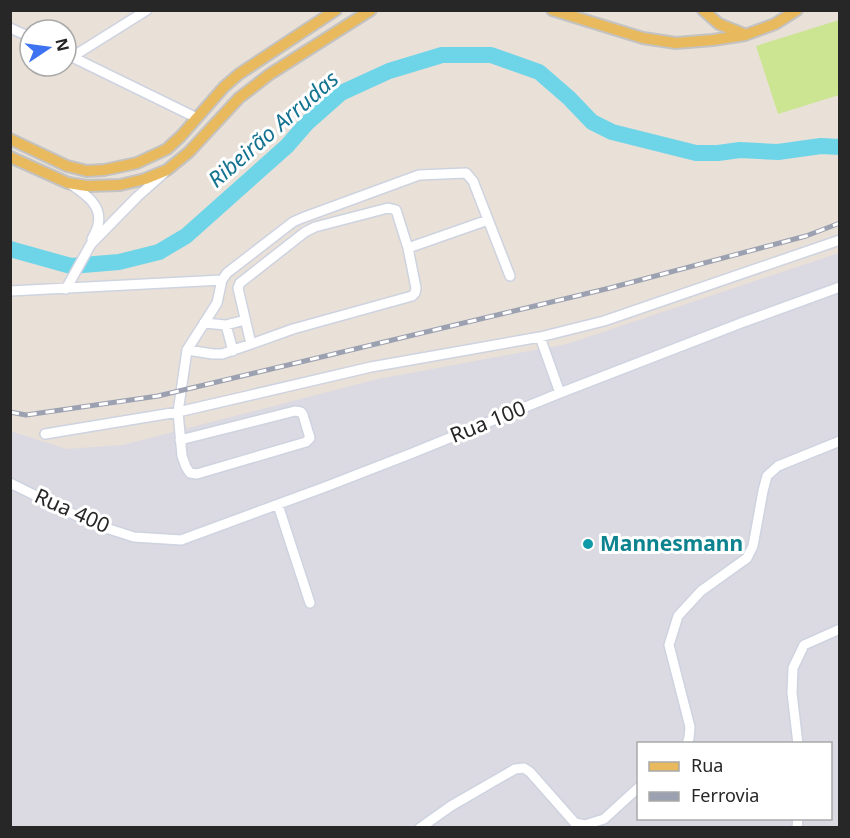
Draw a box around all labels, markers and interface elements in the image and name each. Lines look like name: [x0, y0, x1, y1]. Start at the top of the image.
north arrow: [18, 18, 78, 78]
text: N: [50, 36, 75, 53]
water label: Ribeirão Arrudas: [201, 63, 344, 193]
street label: Rua 100: [446, 393, 530, 449]
street label: Rua 400: [30, 481, 114, 539]
place label: Mannesmann: [600, 529, 743, 557]
marker: Mannesmann: [581, 537, 595, 551]
legend: [637, 742, 832, 820]
text: Rua: [691, 753, 723, 777]
text: Ferrovia: [691, 783, 759, 807]

